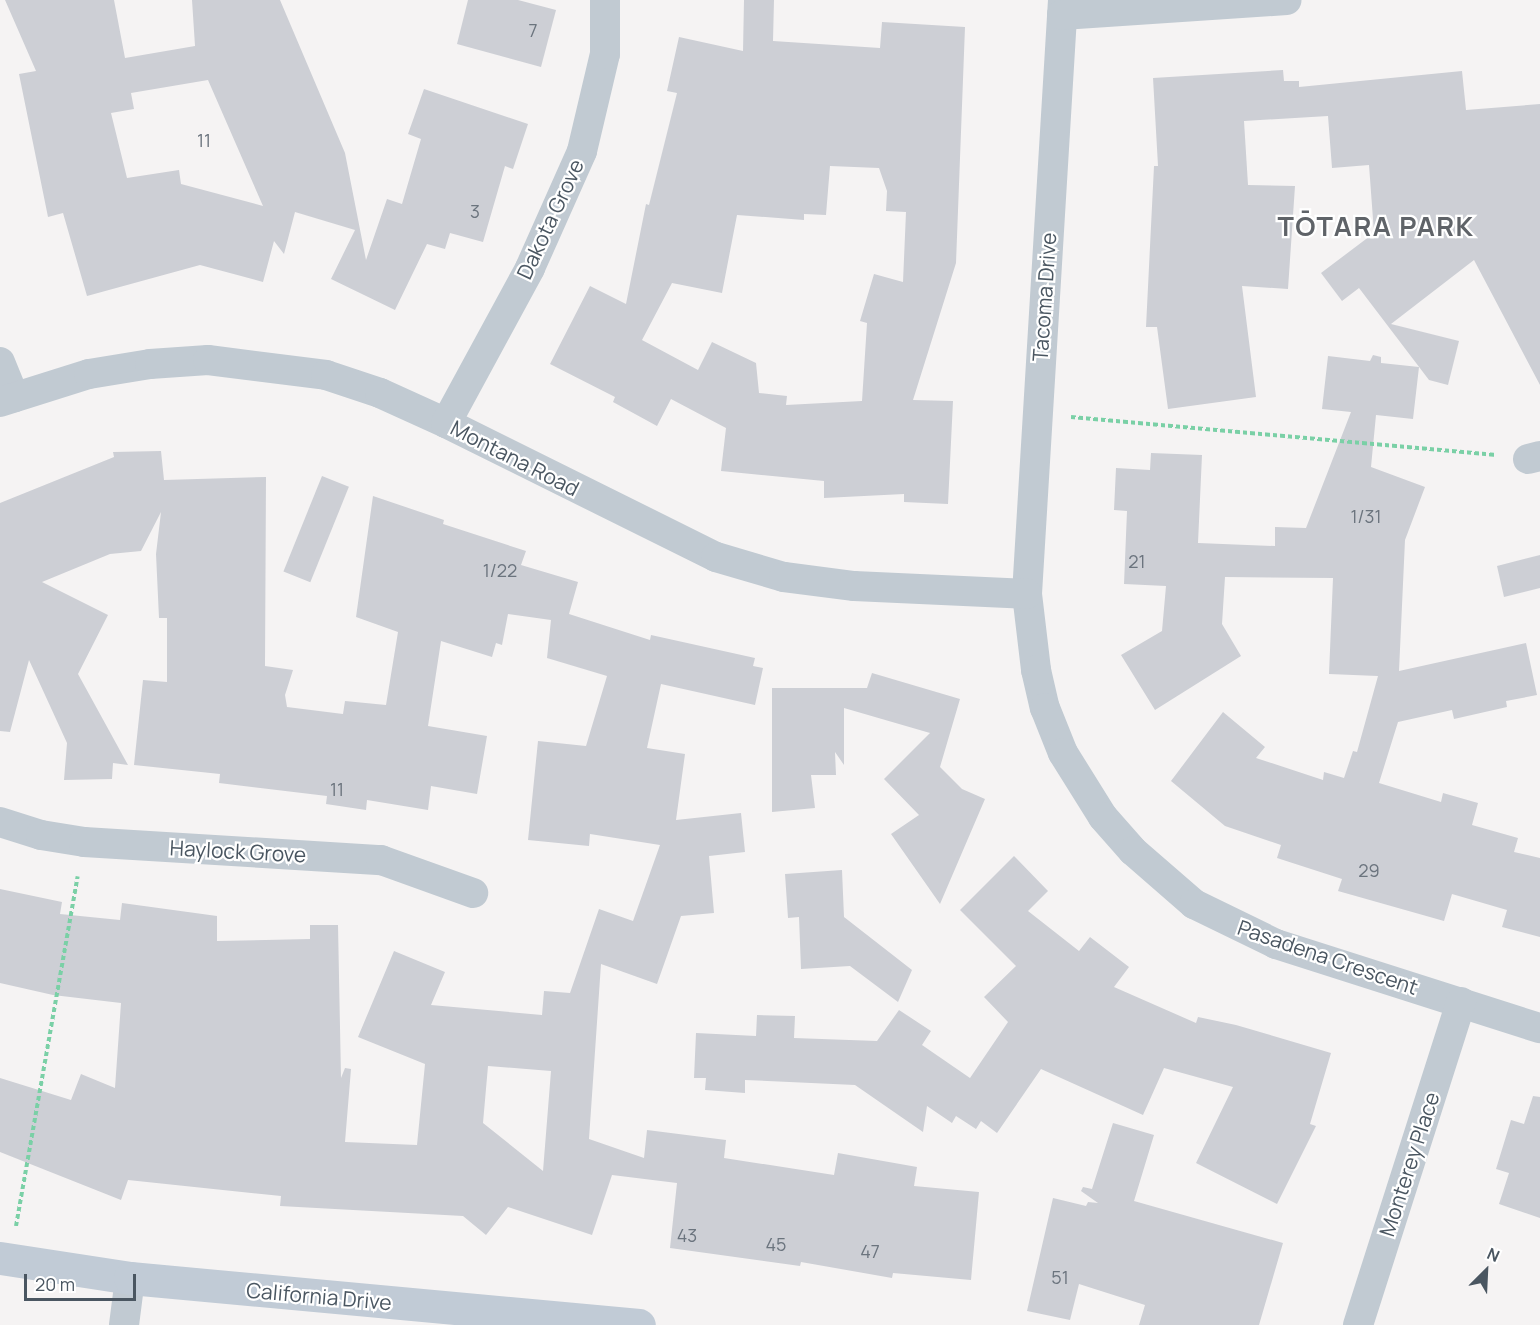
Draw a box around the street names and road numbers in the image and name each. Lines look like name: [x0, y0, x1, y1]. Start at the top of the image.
street label: Dakota Grove: [511, 155, 589, 283]
street label: Tacoma Drive: [1027, 232, 1061, 362]
street label: Montana Road: [447, 415, 583, 501]
street label: Haylock Grove: [169, 835, 307, 867]
street label: Pasadena Crescent: [1234, 914, 1422, 1000]
street label: Monterey Place: [1374, 1089, 1444, 1239]
street label: California Drive: [245, 1277, 393, 1315]

